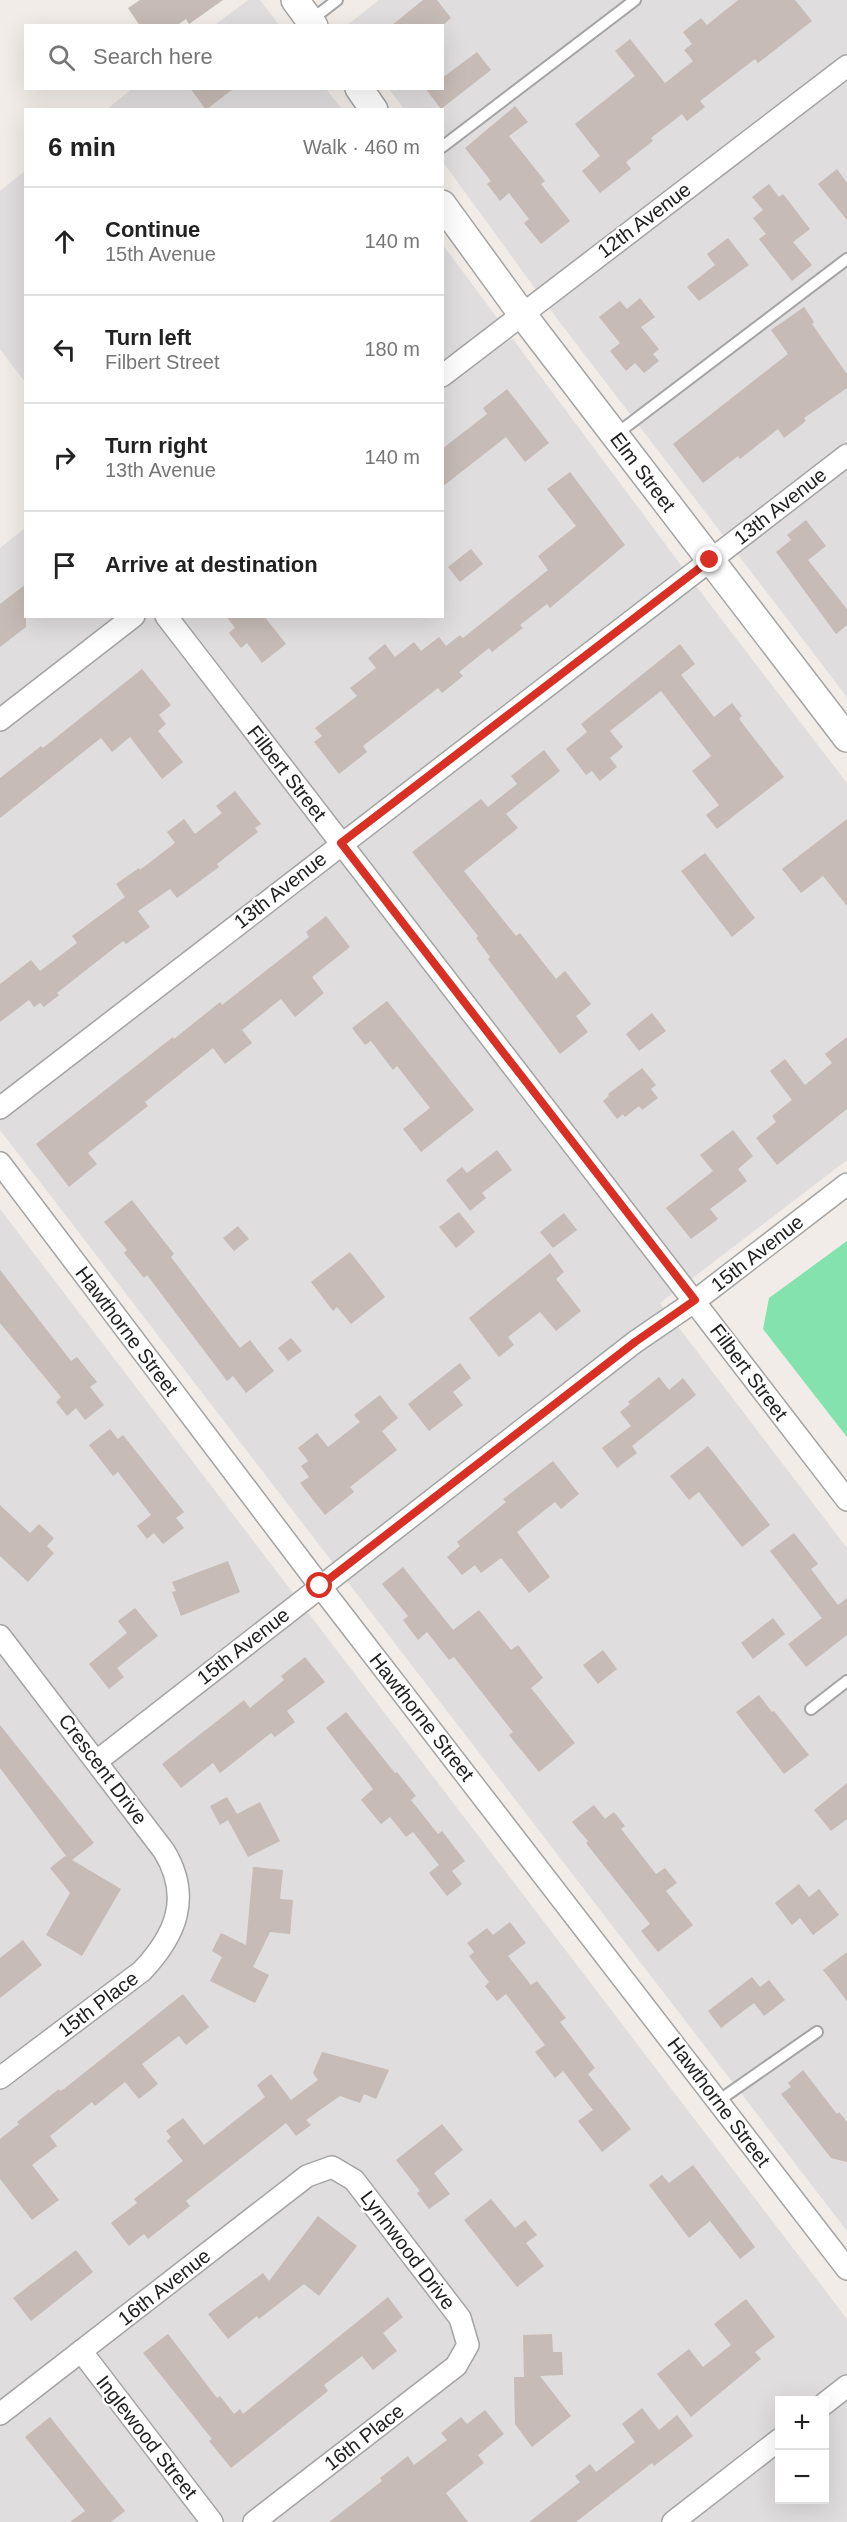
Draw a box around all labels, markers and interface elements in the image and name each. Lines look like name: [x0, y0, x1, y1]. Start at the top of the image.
search box: [24, 24, 444, 90]
icon: search: [45, 41, 78, 74]
text: Search here: [93, 44, 213, 69]
text: 6 min: [48, 132, 116, 162]
text: Walk · 460 m: [303, 136, 420, 158]
street label: 12th Avenue: [593, 178, 695, 262]
text: Continue: [105, 217, 200, 242]
icon: ahead: [48, 225, 81, 258]
text: 140 m: [364, 230, 420, 252]
text: 15th Avenue: [105, 243, 216, 265]
text: Turn left: [105, 325, 191, 350]
icon: left: [48, 333, 81, 366]
text: 180 m: [364, 338, 420, 360]
text: Filbert Street: [105, 351, 219, 373]
street label: Elm Street: [606, 428, 680, 516]
text: Turn right: [105, 433, 207, 458]
icon: right: [48, 441, 81, 474]
text: 140 m: [364, 446, 420, 468]
text: 13th Avenue: [105, 459, 216, 481]
street label: 13th Avenue: [730, 463, 830, 549]
route end: [696, 546, 722, 572]
icon: arrive: [48, 549, 81, 582]
text: Arrive at destination: [105, 552, 318, 577]
street label: Filbert Street: [243, 721, 331, 825]
street label: 13th Avenue: [230, 847, 330, 933]
street label: 15th Avenue: [707, 1210, 807, 1296]
street label: Hawthorne Street: [71, 1262, 183, 1400]
street label: Filbert Street: [706, 1320, 792, 1425]
route start: [306, 1572, 332, 1598]
street label: 15th Avenue: [193, 1603, 293, 1689]
street label: Hawthorne Street: [365, 1649, 479, 1785]
street label: Crescent Drive: [54, 1710, 152, 1828]
street label: 15th Place: [54, 1967, 142, 2041]
street label: Hawthorne Street: [663, 2033, 775, 2171]
street label: Lynnwood Drive: [356, 2186, 460, 2314]
street label: 16th Avenue: [114, 2244, 214, 2330]
street label: Inglewood Street: [92, 2371, 202, 2503]
map controls: [775, 2396, 829, 2504]
button: +: [775, 2396, 829, 2450]
street label: 16th Place: [320, 2399, 408, 2475]
button: −: [775, 2450, 829, 2504]

